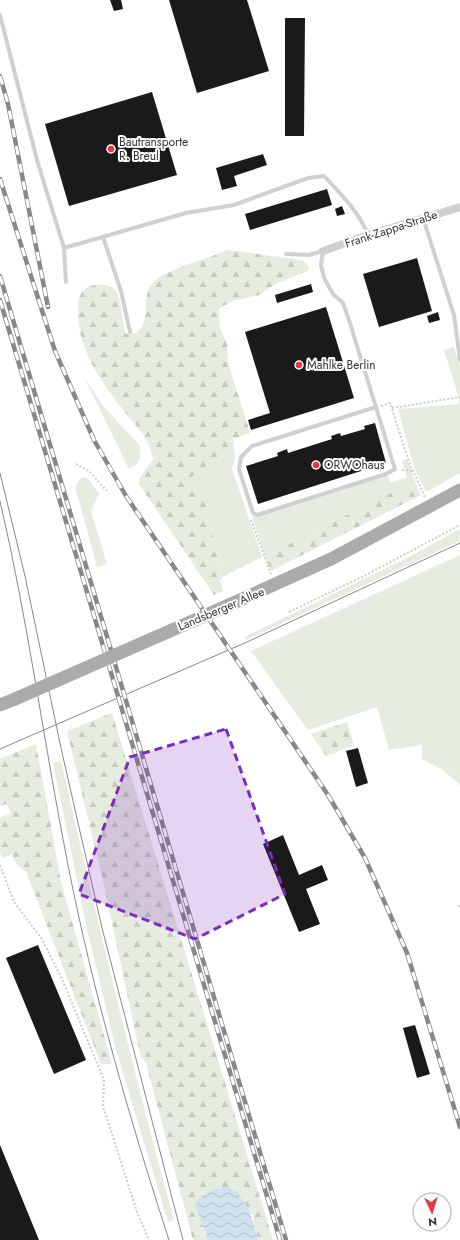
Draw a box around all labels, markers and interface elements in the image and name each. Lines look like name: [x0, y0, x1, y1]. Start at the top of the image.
place label: Bautransporte R. Breul: [119, 133, 188, 165]
marker: Bautransporte R. Breul: [106, 144, 116, 154]
street label: Frank-Zappa-Straße: [342, 206, 440, 252]
place label: Mahlke Berlin: [307, 356, 376, 374]
marker: Mahlke Berlin: [294, 360, 304, 370]
place label: ORWOhaus: [324, 456, 385, 474]
marker: ORWOhaus: [311, 460, 321, 470]
street label: Landsberger Allee: [175, 583, 267, 635]
north arrow: [412, 1192, 452, 1232]
text: N: [428, 1214, 438, 1230]

